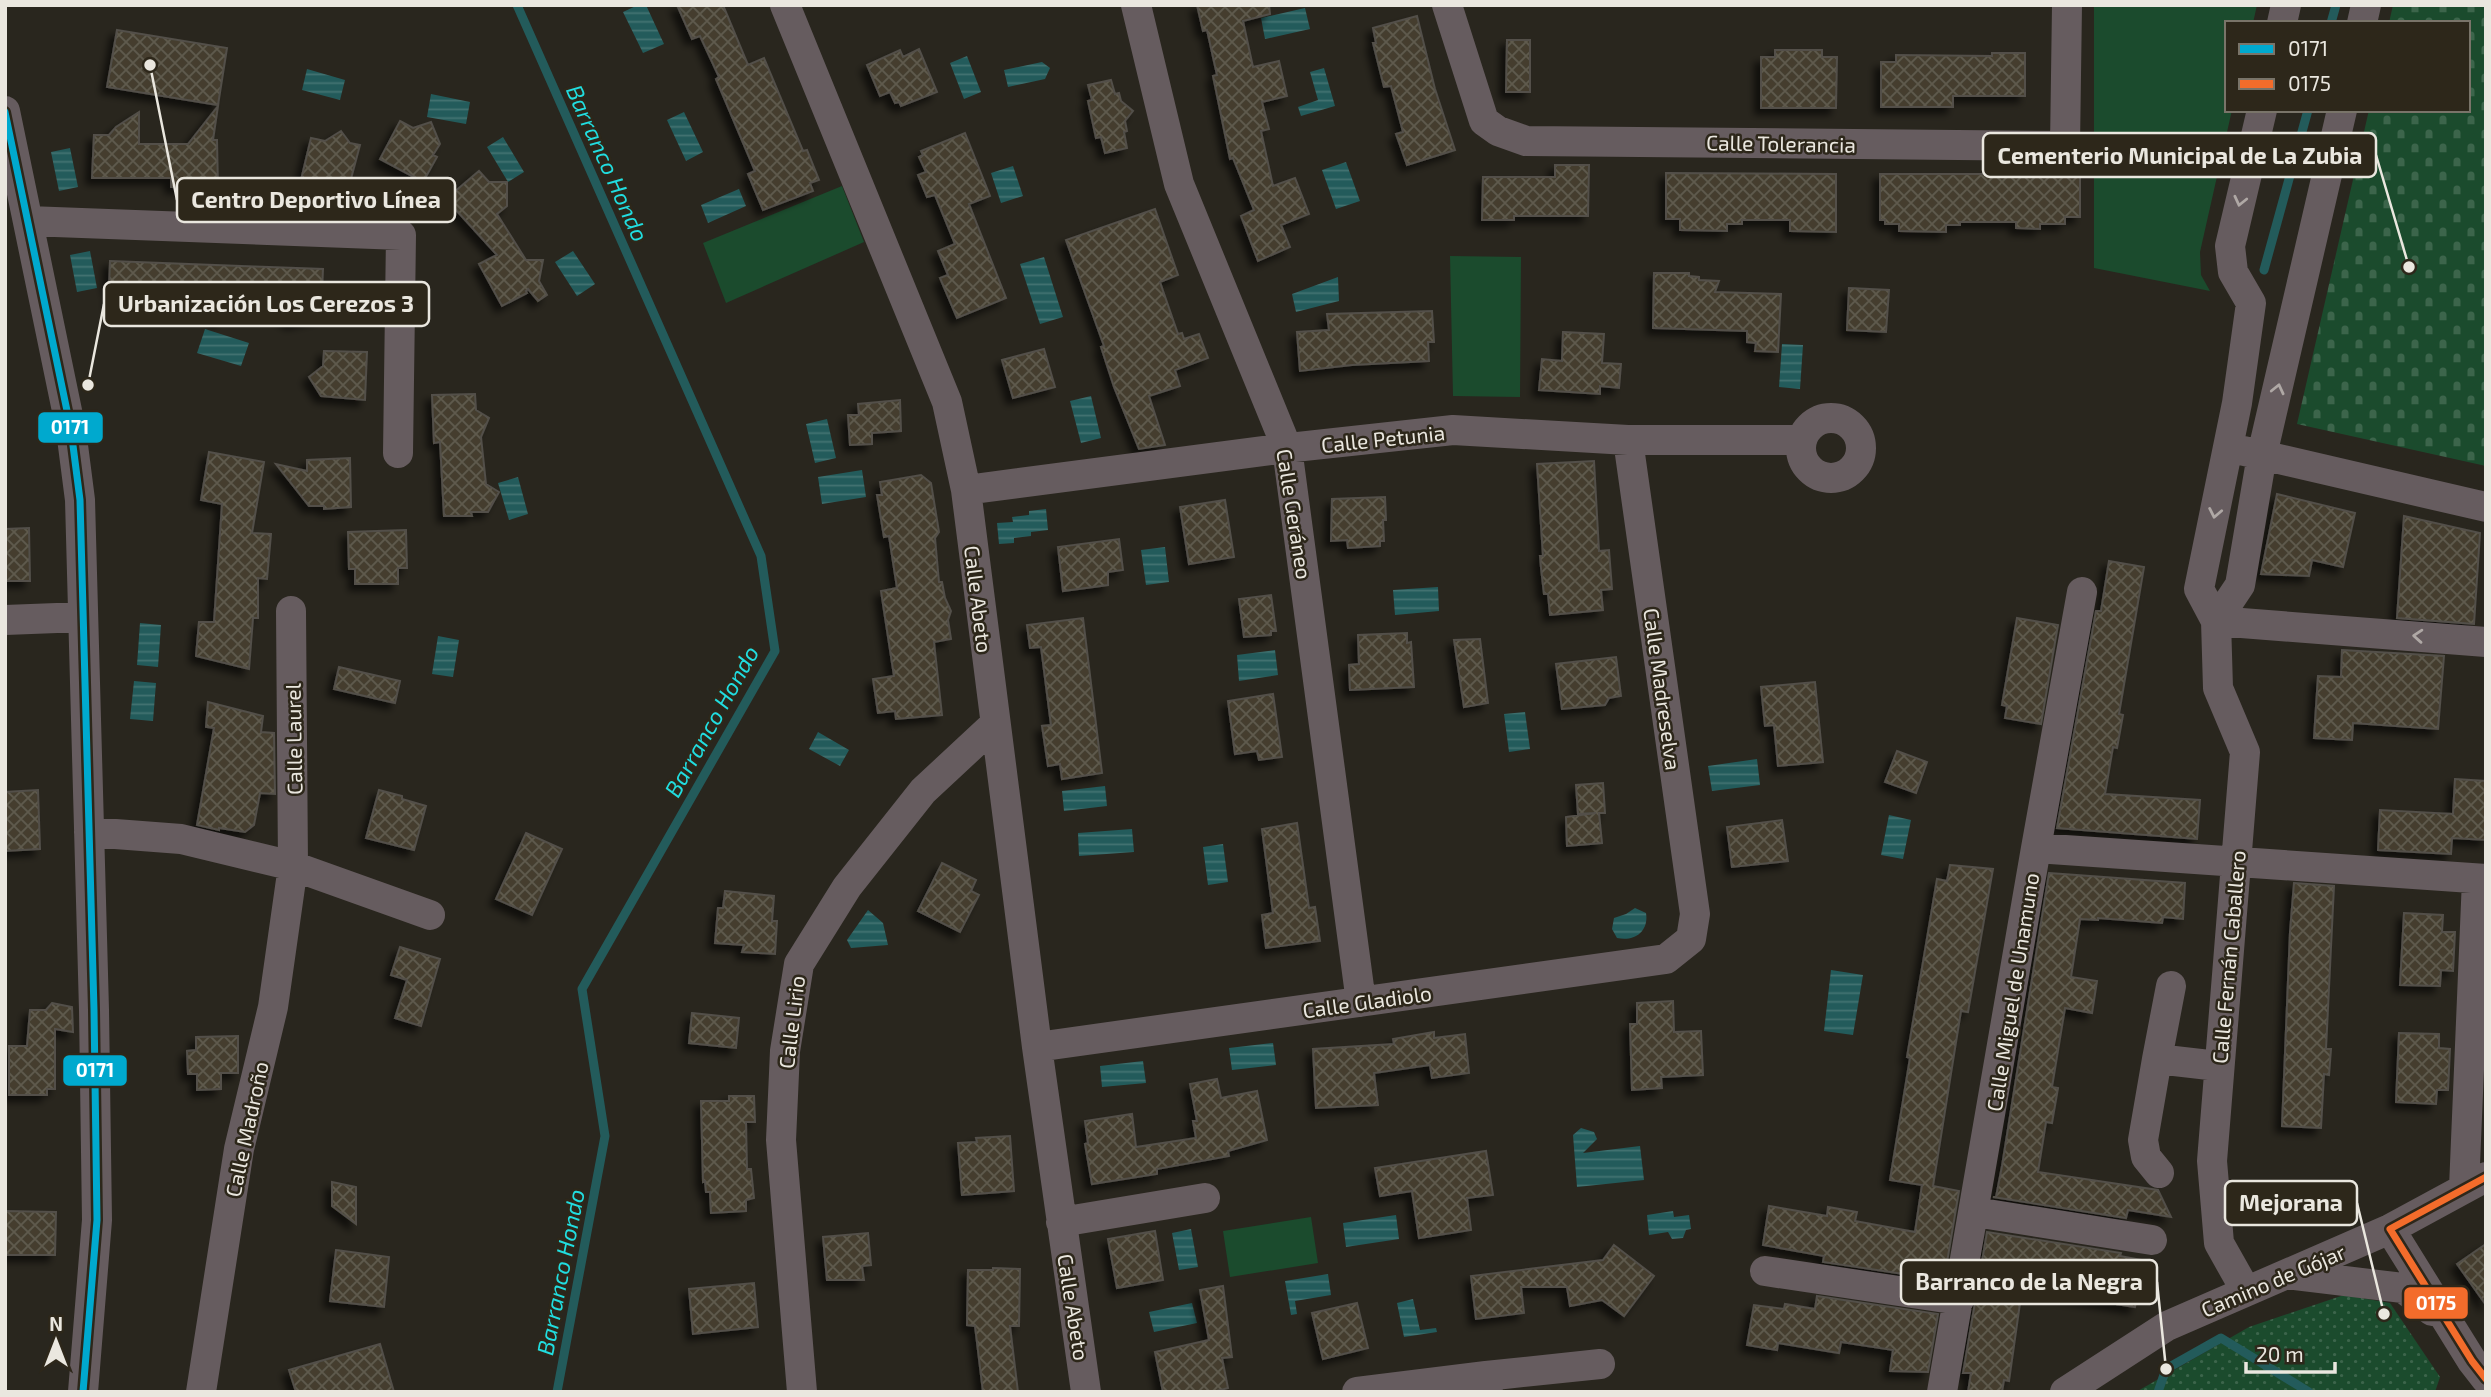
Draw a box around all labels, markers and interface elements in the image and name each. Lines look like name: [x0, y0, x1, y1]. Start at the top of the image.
legend: [2225, 21, 2470, 112]
text: 0171: [2288, 35, 2328, 60]
text: 0175: [2288, 70, 2331, 95]
water label: Barranco Hondo: [561, 80, 655, 246]
street label: Calle Tolerancia: [1706, 129, 1856, 157]
callout: Cementerio Municipal de La Zubia: [1983, 133, 2376, 177]
text: Cementerio Municipal de La Zubia: [1998, 141, 2362, 169]
callout: Centro Deportivo Línea: [177, 178, 455, 222]
text: Centro Deportivo Línea: [191, 185, 441, 213]
one-way arrow: [2234, 194, 2249, 206]
callout: Urbanización Los Cerezos 3: [104, 282, 429, 326]
text: Urbanización Los Cerezos 3: [118, 289, 414, 317]
one-way arrow: [2270, 383, 2284, 395]
line badge: 0171: [37, 411, 104, 444]
text: 0171: [51, 415, 89, 438]
street label: Calle Petunia: [1320, 419, 1446, 457]
street label: Calle Geráneo: [1272, 447, 1318, 581]
one-way arrow: [2208, 507, 2223, 519]
street label: Calle Abeto: [960, 544, 998, 654]
street label: Calle Madreselva: [1639, 606, 1687, 772]
one-way arrow: [2412, 629, 2423, 644]
water label: Barranco Hondo: [658, 640, 764, 802]
street label: Calle Laurel: [280, 682, 306, 795]
street label: Calle Fernán Caballero: [2206, 849, 2250, 1065]
street label: Calle Miguel de Unamuno: [1981, 871, 2043, 1113]
street label: Calle Lirio: [773, 974, 809, 1070]
street label: Calle Gladiolo: [1301, 980, 1433, 1022]
line badge: 0171: [62, 1054, 128, 1087]
text: 0171: [76, 1058, 114, 1081]
street label: Calle Madroño: [219, 1059, 273, 1199]
callout: Mejorana: [2225, 1181, 2357, 1225]
water label: Barranco Hondo: [530, 1187, 590, 1357]
text: Mejorana: [2239, 1188, 2343, 1216]
street label: Camino de Gójar: [2197, 1238, 2350, 1323]
street label: Calle Abeto: [1053, 1252, 1095, 1362]
callout: Barranco de la Negra: [1901, 1260, 2157, 1304]
text: Barranco de la Negra: [1915, 1267, 2143, 1295]
line badge: 0175: [2403, 1286, 2469, 1320]
text: 0175: [2416, 1291, 2456, 1314]
north arrow: [21, 1306, 91, 1376]
text: N: [49, 1312, 63, 1335]
scale bar: [2246, 1330, 2335, 1374]
text: 20 m: [2256, 1341, 2304, 1366]

